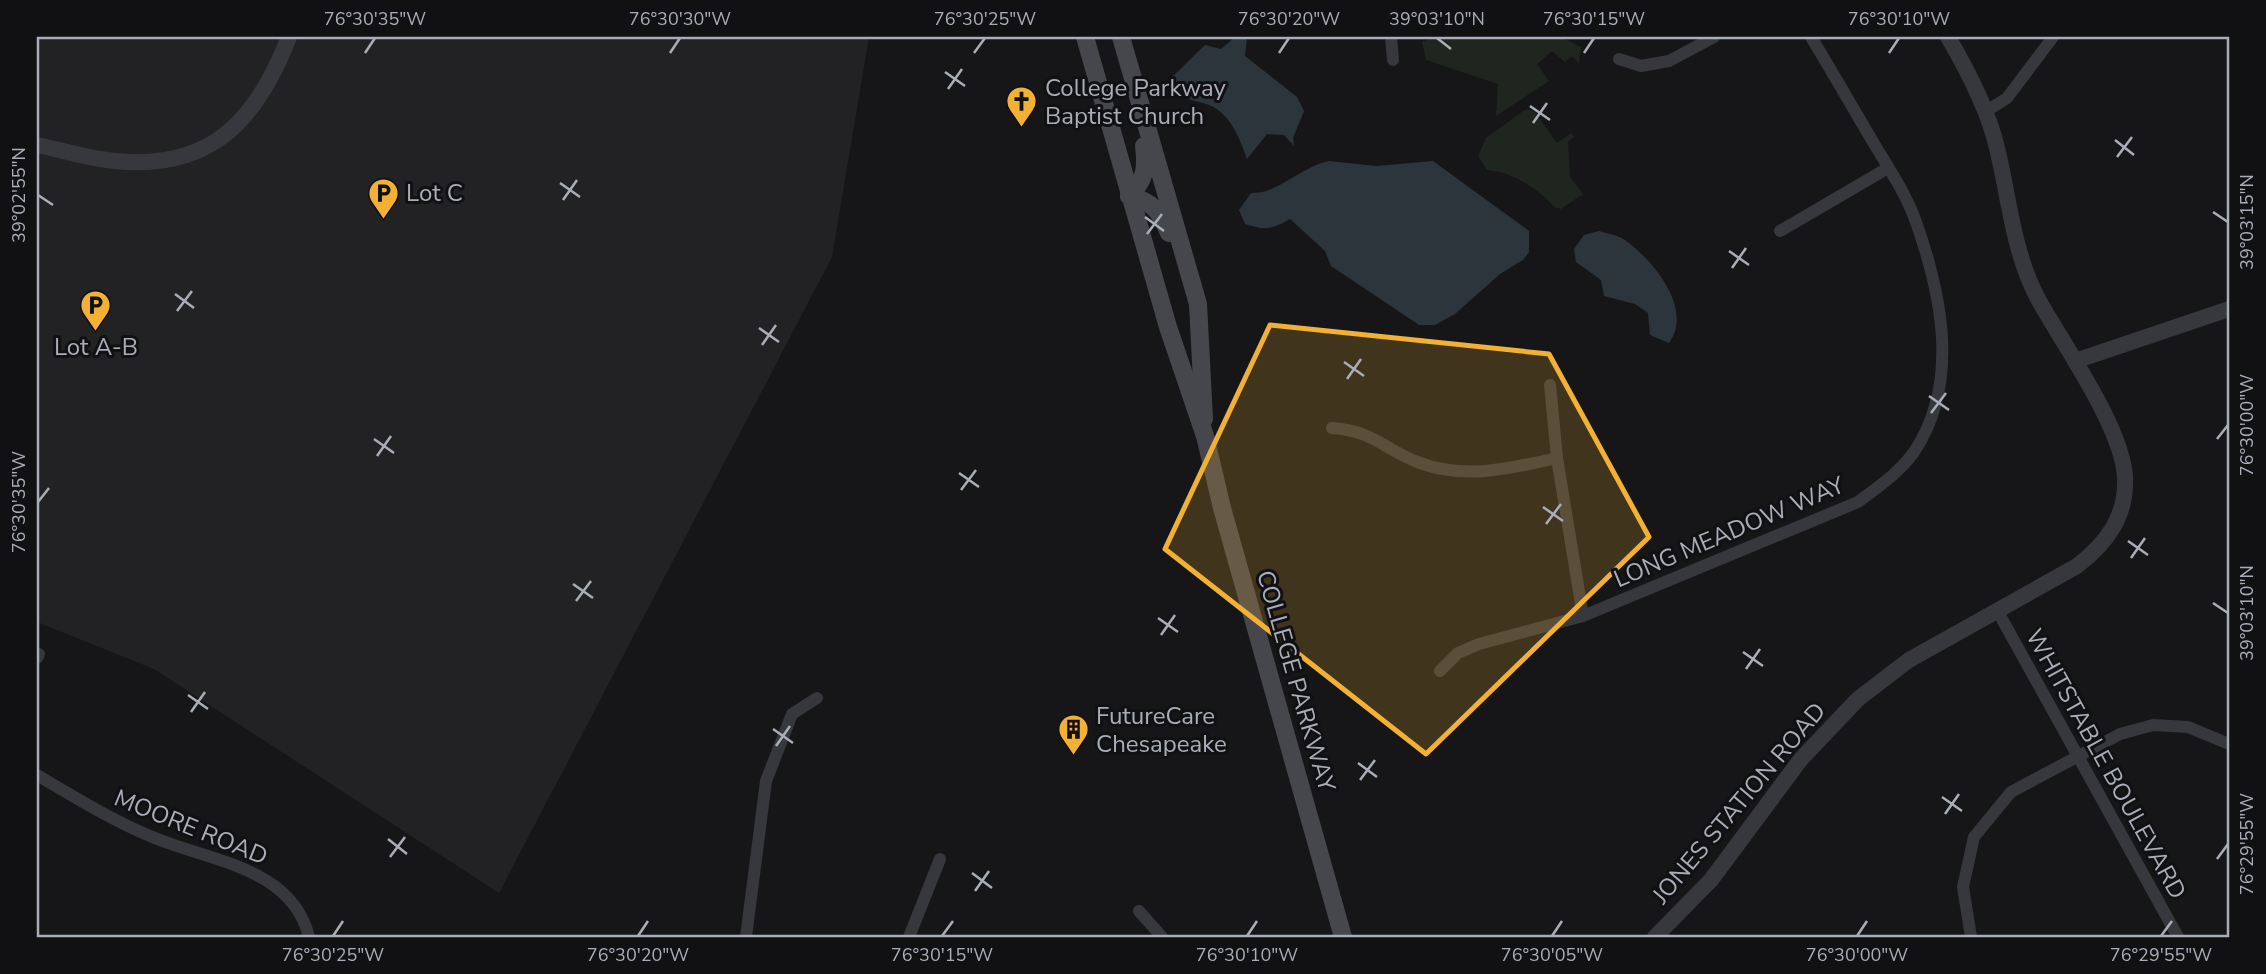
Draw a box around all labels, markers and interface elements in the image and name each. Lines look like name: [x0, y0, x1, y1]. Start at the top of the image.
text: 76°30'35"W: [324, 7, 426, 31]
text: 76°30'30"W: [629, 7, 731, 31]
text: 76°30'25"W: [934, 7, 1036, 31]
text: 76°30'20"W: [1238, 7, 1340, 31]
text: 39°03'10"N: [1389, 7, 1485, 31]
text: 76°30'15"W: [1543, 7, 1645, 31]
text: 76°30'10"W: [1848, 7, 1950, 31]
place label: College Parkway Baptist Church: [1045, 72, 1227, 132]
church icon: College Parkway Baptist Church: [1005, 85, 1039, 129]
text: 39°02'55"N: [7, 147, 31, 243]
text: 39°03'15"N: [2235, 174, 2259, 270]
parking icon: Lot C: [366, 176, 400, 220]
place label: Lot C: [406, 177, 463, 209]
parking icon: Lot A-B: [79, 288, 113, 332]
place label: Lot A-B: [54, 331, 138, 363]
text: 76°30'00"W: [2235, 374, 2259, 476]
text: 76°30'35"W: [7, 451, 31, 553]
street label: LONG MEADOW WAY: [1609, 469, 1850, 595]
text: 39°03'10"N: [2235, 565, 2259, 661]
street label: COLLEGE PARKWAY: [1249, 567, 1343, 796]
street label: WHITSTABLE BOULEVARD: [2018, 623, 2194, 905]
street label: JONES STATION ROAD: [1645, 696, 1833, 911]
place label: FutureCare Chesapeake: [1096, 700, 1227, 760]
building icon: FutureCare Chesapeake: [1056, 713, 1090, 757]
street label: MOORE ROAD: [109, 782, 273, 872]
text: 76°29'55"W: [2235, 793, 2259, 895]
text: 76°30'25"W: [282, 943, 384, 967]
text: 76°30'20"W: [587, 943, 689, 967]
text: 76°30'15"W: [891, 943, 993, 967]
text: 76°30'10"W: [1196, 943, 1298, 967]
text: 76°30'05"W: [1501, 943, 1603, 967]
text: 76°30'00"W: [1806, 943, 1908, 967]
text: 76°29'55"W: [2110, 943, 2212, 967]

